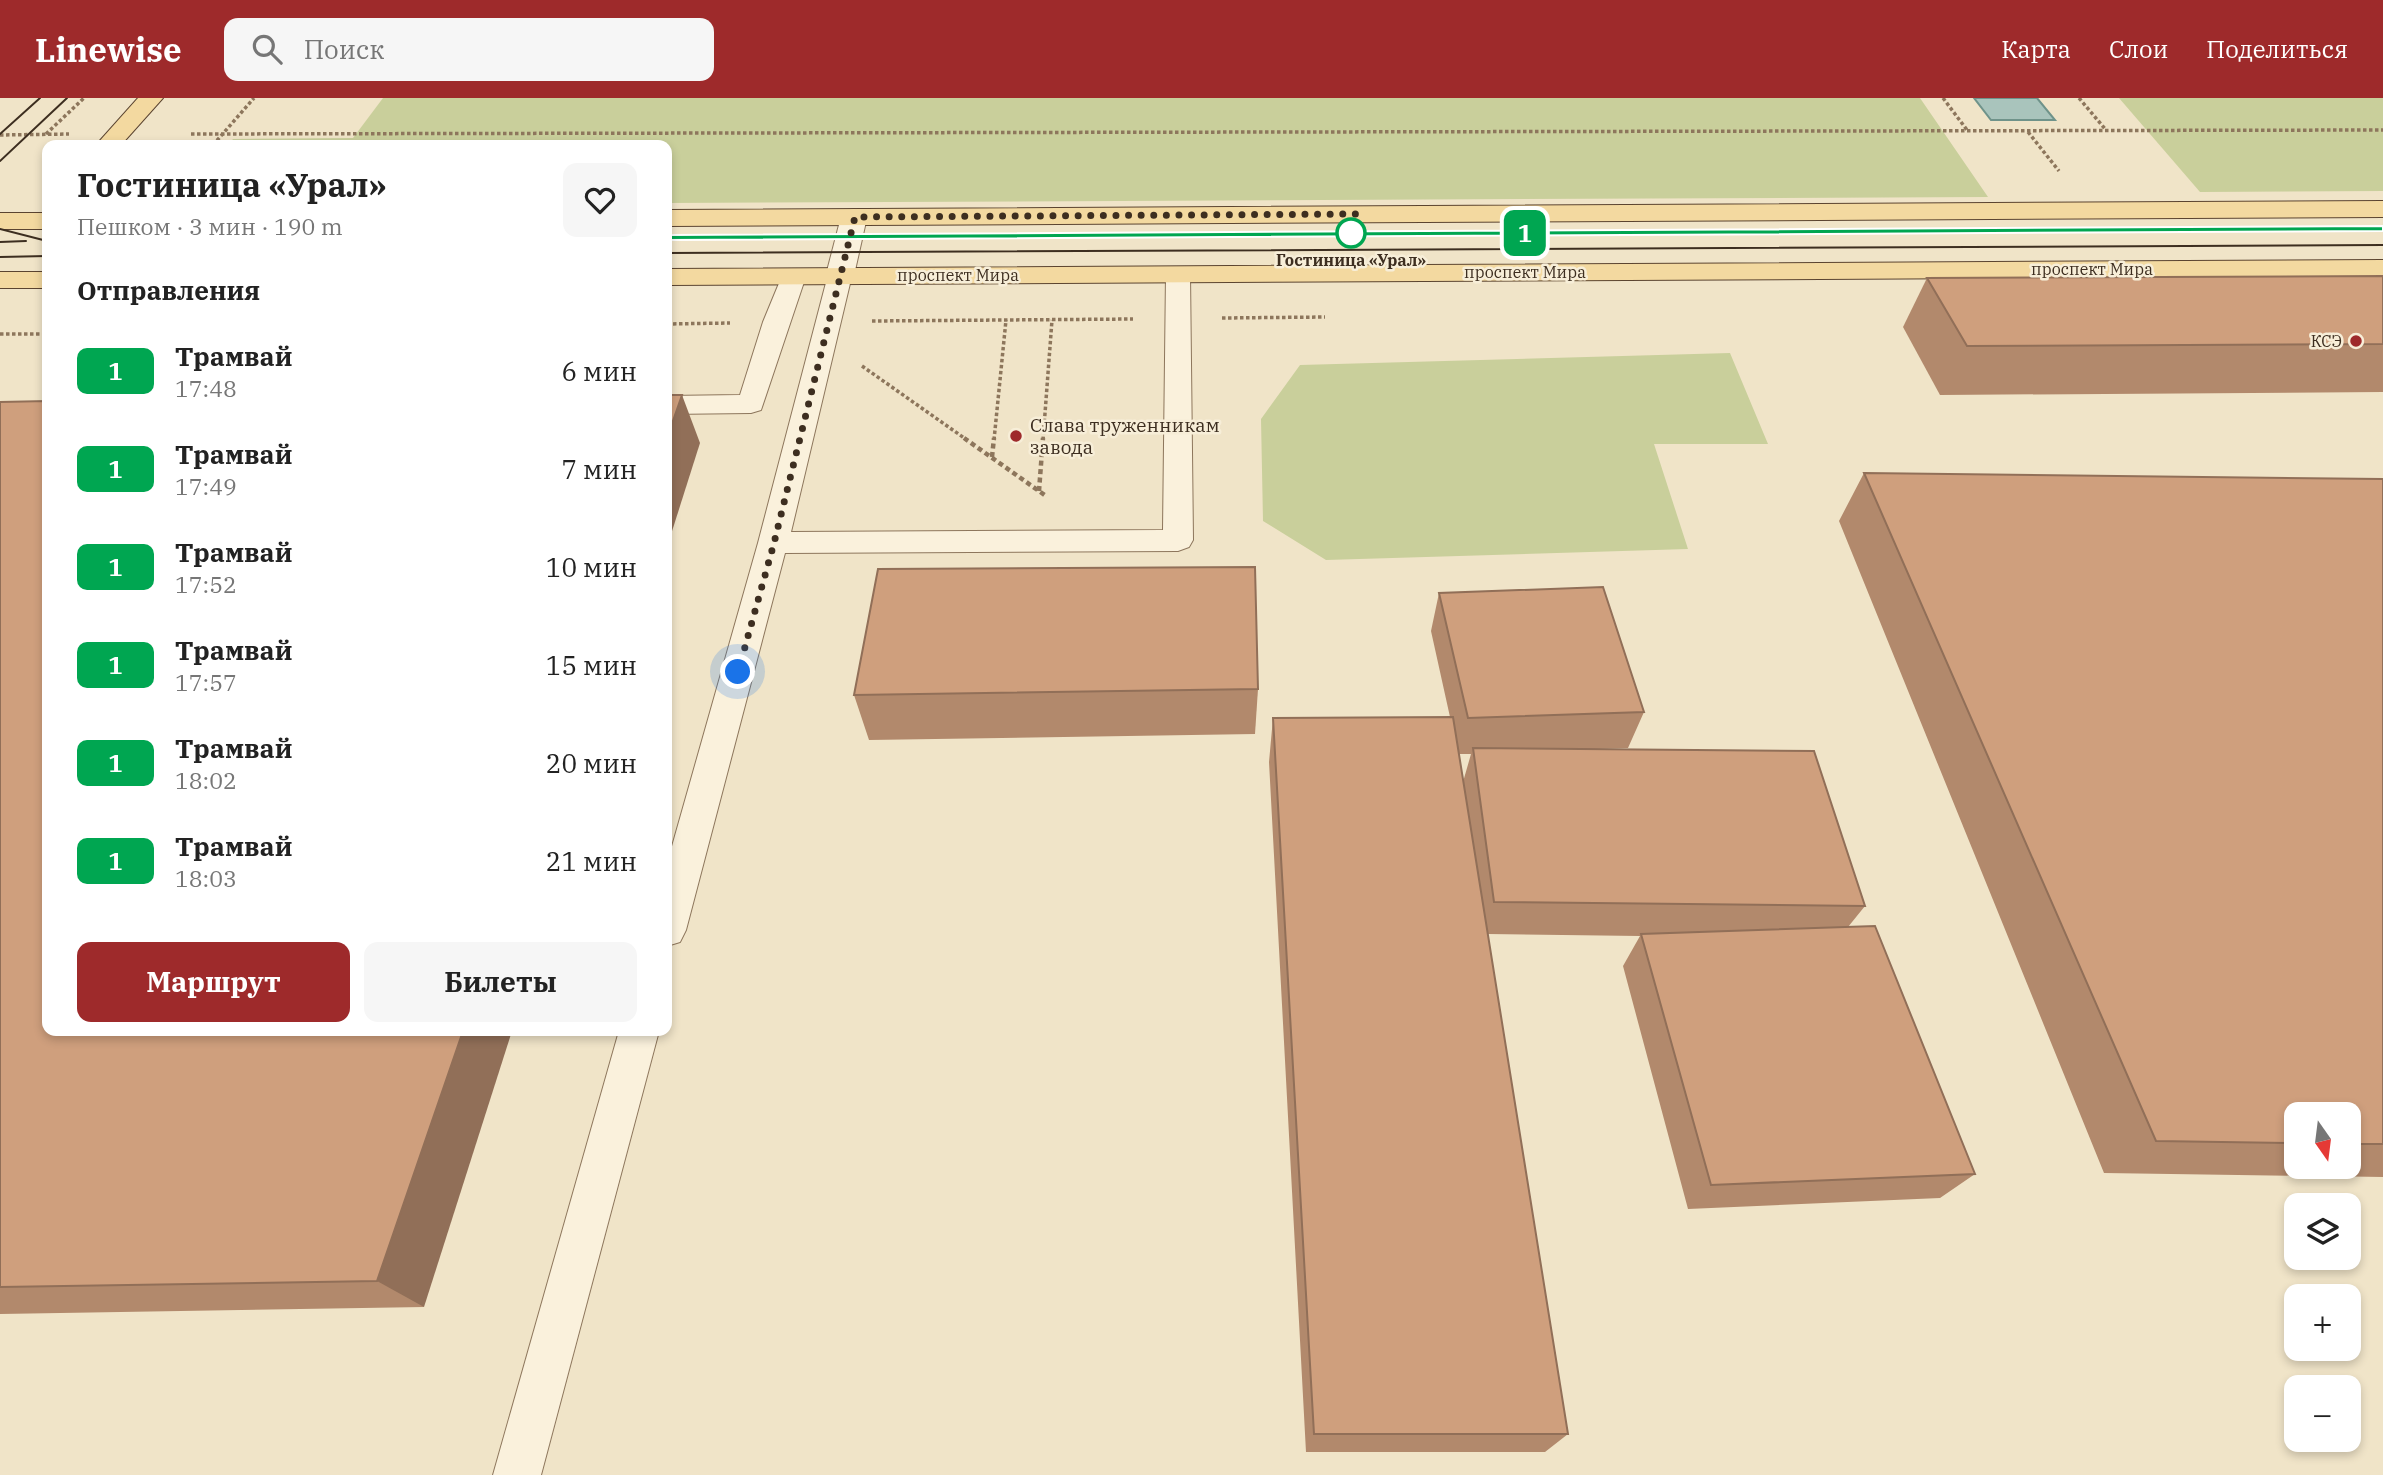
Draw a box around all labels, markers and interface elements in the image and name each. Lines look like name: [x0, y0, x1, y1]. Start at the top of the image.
search box: [224, 18, 714, 81]
text: Linewise: [35, 28, 182, 71]
icon: search: [248, 30, 286, 68]
text: Поиск: [304, 32, 384, 66]
text: Карта: [2001, 33, 2071, 65]
text: Слои: [2109, 33, 2168, 65]
text: Поделиться: [2206, 33, 2348, 65]
text: Гостиница «Урал»: [77, 163, 386, 206]
button: heart: [563, 163, 637, 237]
line badge: 1: [1502, 210, 1548, 256]
text: Пешком · 3 мин · 190 m: [77, 211, 343, 241]
text: 1: [1518, 217, 1532, 249]
marker: Гостиница «Урал»: [1336, 218, 1366, 248]
place label: Гостиница «Урал»: [1276, 250, 1426, 270]
street label: проспект Мира: [2031, 259, 2153, 279]
street label: проспект Мира: [1464, 262, 1586, 282]
street label: проспект Мира: [897, 265, 1019, 285]
text: Отправления: [77, 273, 260, 307]
place label: КСЭ: [2311, 331, 2342, 351]
marker: КСЭ: [2348, 333, 2364, 349]
text: Трамвай: [175, 339, 292, 373]
text: 6 мин: [561, 354, 637, 388]
text: 1: [108, 355, 123, 387]
text: 17:48: [175, 373, 237, 403]
place label: Слава труженникам завода: [1030, 413, 1220, 459]
marker: Слава труженникам завода: [1008, 428, 1024, 444]
text: Трамвай: [175, 437, 292, 471]
text: 7 мин: [561, 452, 637, 486]
text: 1: [108, 453, 123, 485]
text: 17:49: [175, 471, 237, 501]
text: Трамвай: [175, 535, 292, 569]
text: 10 мин: [546, 550, 637, 584]
text: 1: [108, 551, 123, 583]
text: 17:52: [175, 569, 237, 599]
text: Трамвай: [175, 633, 292, 667]
text: 15 мин: [546, 648, 637, 682]
text: 1: [108, 649, 123, 681]
your location: [720, 654, 755, 689]
text: 17:57: [175, 667, 237, 697]
text: Трамвай: [175, 731, 292, 765]
text: 20 мин: [546, 746, 637, 780]
text: 1: [108, 747, 123, 779]
text: 18:02: [175, 765, 237, 795]
text: Трамвай: [175, 829, 292, 863]
text: 21 мин: [546, 844, 637, 878]
text: 1: [108, 845, 123, 877]
text: 18:03: [175, 863, 237, 893]
button: Маршрут: [77, 942, 350, 1022]
button: Билеты: [364, 942, 637, 1022]
north arrow: [2284, 1102, 2361, 1180]
map controls: [2284, 1102, 2361, 1452]
button: layers: [2284, 1193, 2361, 1270]
button: +: [2284, 1284, 2361, 1361]
button: −: [2284, 1375, 2361, 1452]

